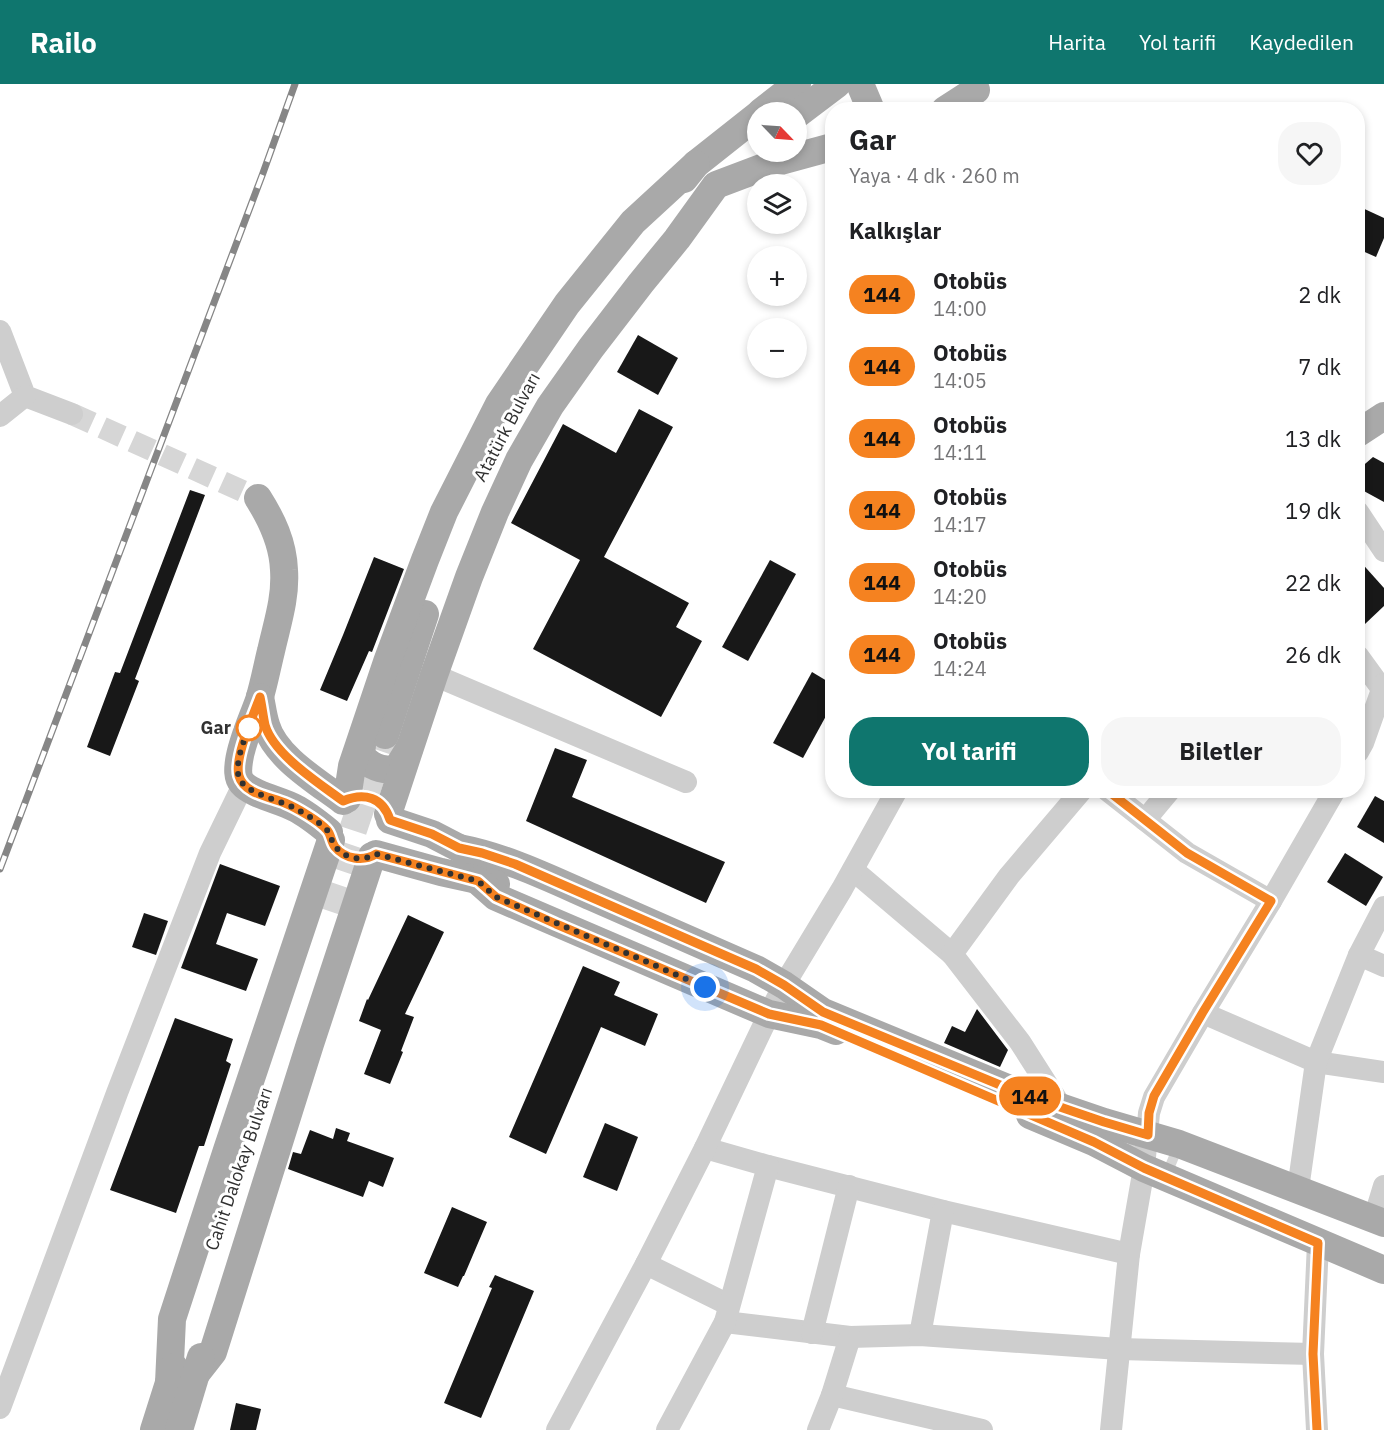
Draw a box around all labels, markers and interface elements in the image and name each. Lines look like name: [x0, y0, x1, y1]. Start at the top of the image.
text: Railo: [30, 24, 97, 61]
text: Harita: [1048, 28, 1106, 56]
text: Yol tarifi: [1139, 28, 1216, 56]
text: Kaydedilen: [1249, 28, 1354, 56]
north arrow: [747, 102, 807, 162]
map controls: [747, 102, 807, 378]
text: Gar: [849, 121, 896, 158]
button: heart: [1278, 122, 1341, 185]
text: Yaya · 4 dk · 260 m: [849, 162, 1020, 189]
button: layers: [747, 174, 807, 234]
text: Kalkışlar: [849, 216, 941, 245]
button: +: [747, 246, 807, 306]
text: Otobüs: [933, 266, 1007, 295]
text: 144: [863, 280, 901, 308]
text: 2 dk: [1298, 280, 1341, 309]
text: 14:00: [933, 295, 987, 322]
button: −: [747, 318, 807, 378]
text: Otobüs: [933, 338, 1007, 367]
text: 144: [863, 352, 901, 380]
text: 7 dk: [1298, 352, 1341, 381]
text: 14:05: [933, 367, 987, 394]
street label: Atatürk Bulvarı: [468, 368, 545, 485]
text: Otobüs: [933, 410, 1007, 439]
text: 144: [863, 424, 901, 452]
text: 13 dk: [1285, 424, 1341, 453]
text: 14:11: [933, 439, 987, 466]
text: Otobüs: [933, 482, 1007, 511]
text: 144: [863, 496, 901, 524]
text: 19 dk: [1285, 496, 1341, 525]
text: 14:17: [933, 511, 987, 538]
text: Otobüs: [933, 554, 1007, 583]
text: 144: [863, 568, 901, 596]
text: 22 dk: [1285, 568, 1341, 597]
text: 14:20: [933, 583, 987, 610]
text: Otobüs: [933, 626, 1007, 655]
text: 144: [863, 640, 901, 668]
text: 26 dk: [1285, 640, 1341, 669]
text: 14:24: [933, 655, 987, 682]
marker: Gar: [236, 715, 262, 741]
place label: Gar: [201, 716, 231, 739]
button: Yol tarifi: [849, 717, 1089, 786]
button: Biletler: [1101, 717, 1341, 786]
your location: [690, 972, 720, 1002]
line badge: 144: [996, 1076, 1064, 1116]
text: 144: [1011, 1082, 1049, 1110]
street label: Cahit Dalokay Bulvarı: [200, 1084, 277, 1253]

